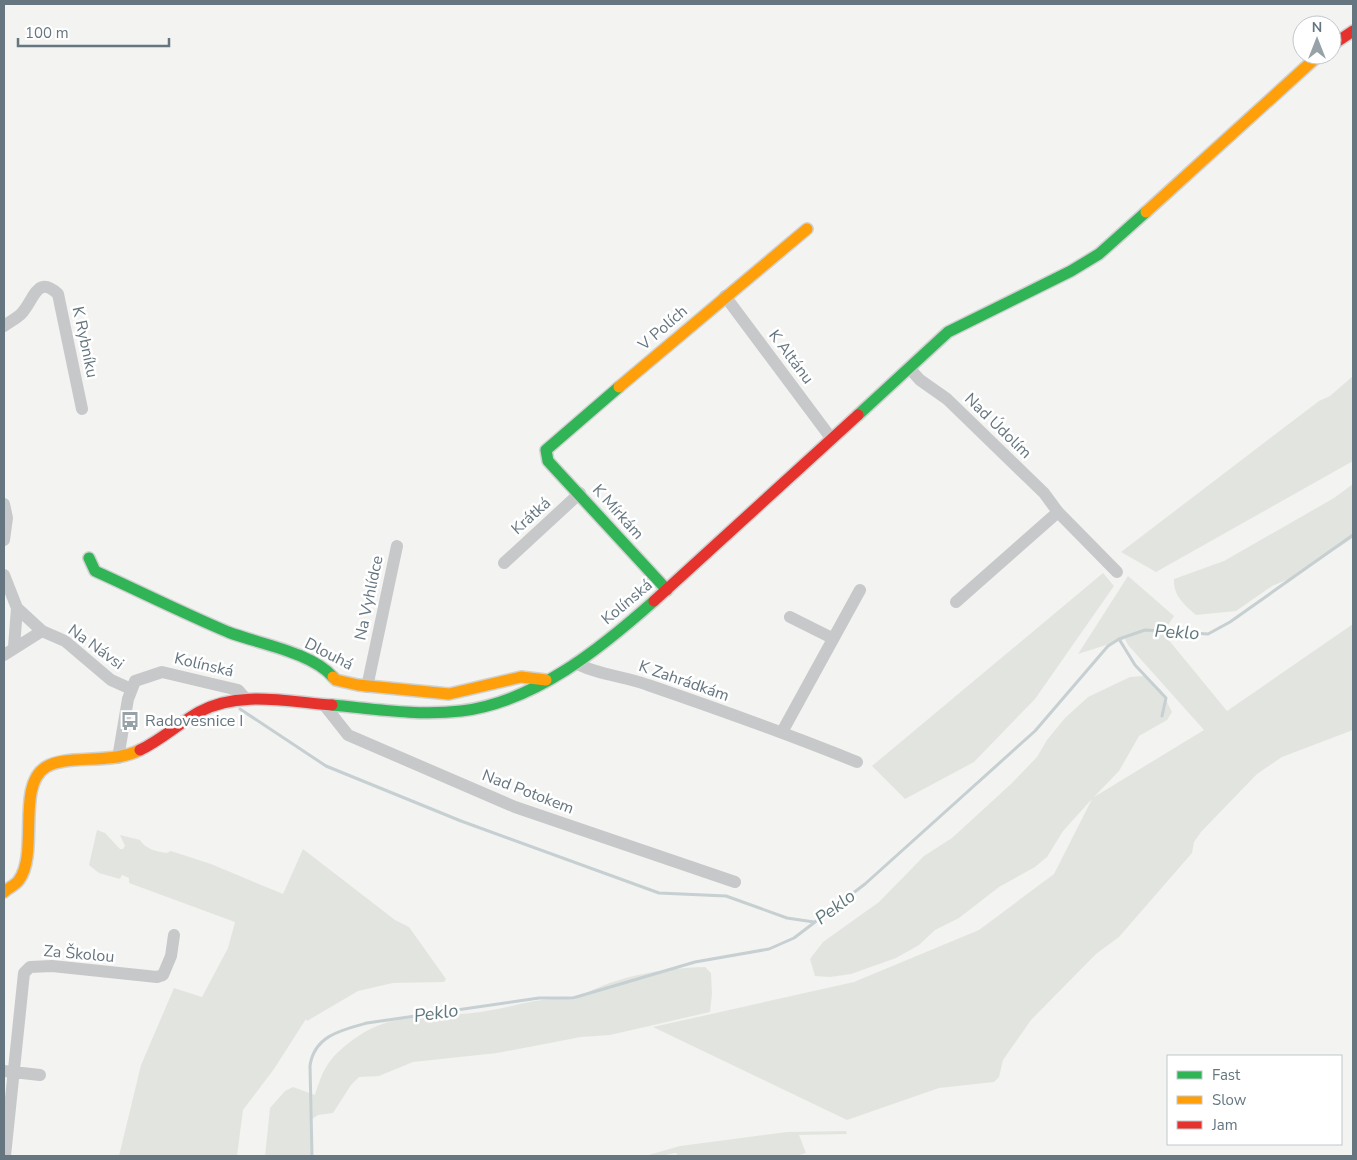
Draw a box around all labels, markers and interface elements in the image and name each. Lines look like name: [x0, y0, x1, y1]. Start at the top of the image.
scale bar: [18, 15, 169, 47]
north arrow: [1292, 15, 1342, 65]
text: N: [1312, 18, 1322, 37]
text: 100 m: [25, 23, 69, 43]
street label: V Polích: [633, 300, 692, 356]
street label: K Rybníku: [67, 304, 103, 380]
street label: K Altánu: [763, 325, 819, 389]
street label: Nad Údolím: [960, 388, 1036, 464]
street label: K Mírkám: [587, 480, 649, 544]
street label: Krátká: [506, 492, 556, 540]
street label: Na Vyhlídce: [349, 554, 389, 642]
street label: Kolínská: [597, 574, 657, 630]
street label: Na Návsi: [64, 619, 128, 675]
water label: Peklo: [1154, 619, 1200, 645]
street label: Dlouhá: [301, 632, 357, 676]
street label: Kolínská: [172, 647, 236, 683]
street label: K Zahrádkám: [636, 655, 732, 707]
bus stop icon: Radovesnice I: [119, 710, 141, 732]
place label: Radovesnice I: [145, 710, 243, 732]
street label: Nad Potokem: [479, 764, 577, 820]
water label: Peklo: [810, 884, 860, 930]
street label: Za Školou: [43, 940, 115, 968]
water label: Peklo: [412, 998, 460, 1028]
legend: [1167, 1055, 1342, 1145]
text: Fast: [1212, 1065, 1241, 1085]
text: Slow: [1212, 1090, 1247, 1110]
text: Jam: [1211, 1115, 1238, 1135]

